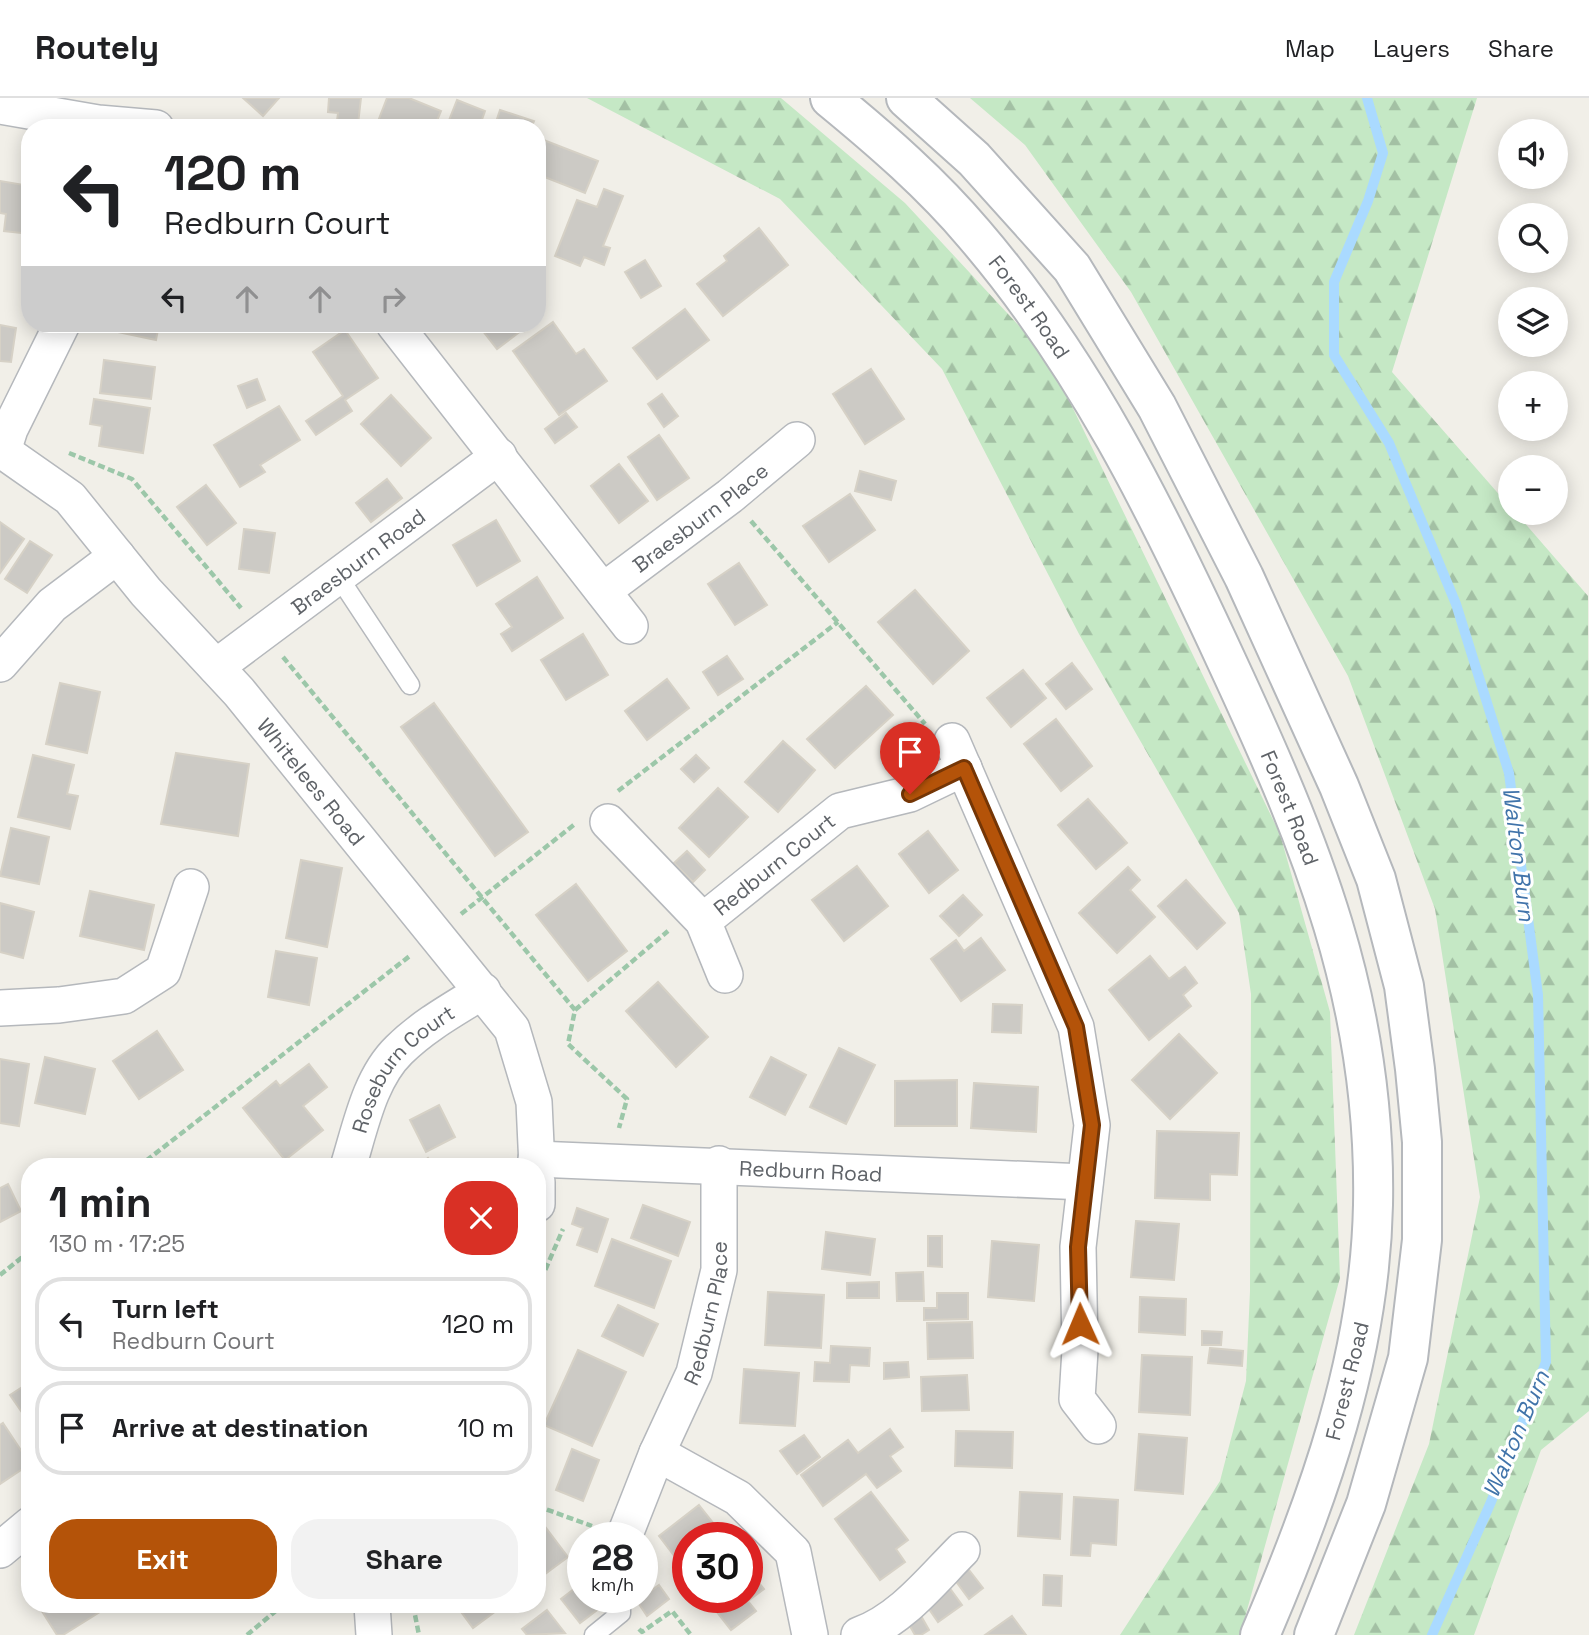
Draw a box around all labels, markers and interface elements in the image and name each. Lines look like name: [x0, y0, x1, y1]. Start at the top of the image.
text: Routely: [35, 27, 159, 69]
text: Map: [1285, 33, 1335, 64]
text: Layers: [1373, 33, 1450, 64]
text: Share: [1488, 33, 1554, 64]
map controls: [1498, 119, 1568, 525]
button: sound: [1498, 119, 1568, 189]
text: 120 m: [164, 142, 301, 204]
icon: left: [49, 147, 140, 238]
text: Redburn Court: [164, 203, 391, 243]
button: search: [1498, 203, 1568, 273]
street label: Forest Road: [983, 249, 1076, 364]
icon: left: [155, 280, 193, 318]
icon: ahead: [228, 280, 266, 318]
icon: ahead: [301, 280, 339, 318]
icon: right: [374, 280, 412, 318]
button: layers: [1498, 287, 1568, 357]
button: +: [1498, 371, 1568, 441]
button: −: [1498, 455, 1568, 525]
street label: Braesburn Place: [627, 457, 773, 578]
street label: Braesburn Road: [285, 502, 430, 620]
street label: Whitelees Road: [252, 712, 371, 851]
pin: [880, 722, 940, 794]
icon: arrive: [891, 733, 929, 771]
street label: Forest Road: [1255, 746, 1326, 869]
water label: Walton Burn: [1496, 785, 1542, 924]
street label: Redburn Court: [708, 807, 840, 921]
street label: Roseburn Court: [345, 999, 459, 1136]
street label: Redburn Road: [739, 1154, 883, 1187]
text: 1 min: [49, 1176, 152, 1229]
button: close: [444, 1181, 518, 1255]
text: 130 m · 17:25: [49, 1229, 185, 1259]
street label: Redburn Place: [677, 1241, 733, 1389]
position arrow: [1043, 1287, 1117, 1361]
text: Turn left: [112, 1292, 219, 1326]
icon: left: [53, 1305, 91, 1343]
text: 120 m: [442, 1307, 514, 1341]
street label: Forest Road: [1319, 1319, 1375, 1443]
text: Redburn Court: [112, 1326, 275, 1356]
water label: Walton Burn: [1476, 1365, 1557, 1502]
icon: arrive: [53, 1409, 91, 1447]
text: Arrive at destination: [112, 1411, 369, 1445]
text: 10 m: [457, 1411, 514, 1445]
button: Exit: [49, 1519, 277, 1599]
button: Share: [291, 1519, 518, 1599]
speed limit sign: 30: [672, 1522, 763, 1613]
text: 28: [592, 1536, 633, 1580]
text: km/h: [591, 1573, 634, 1596]

